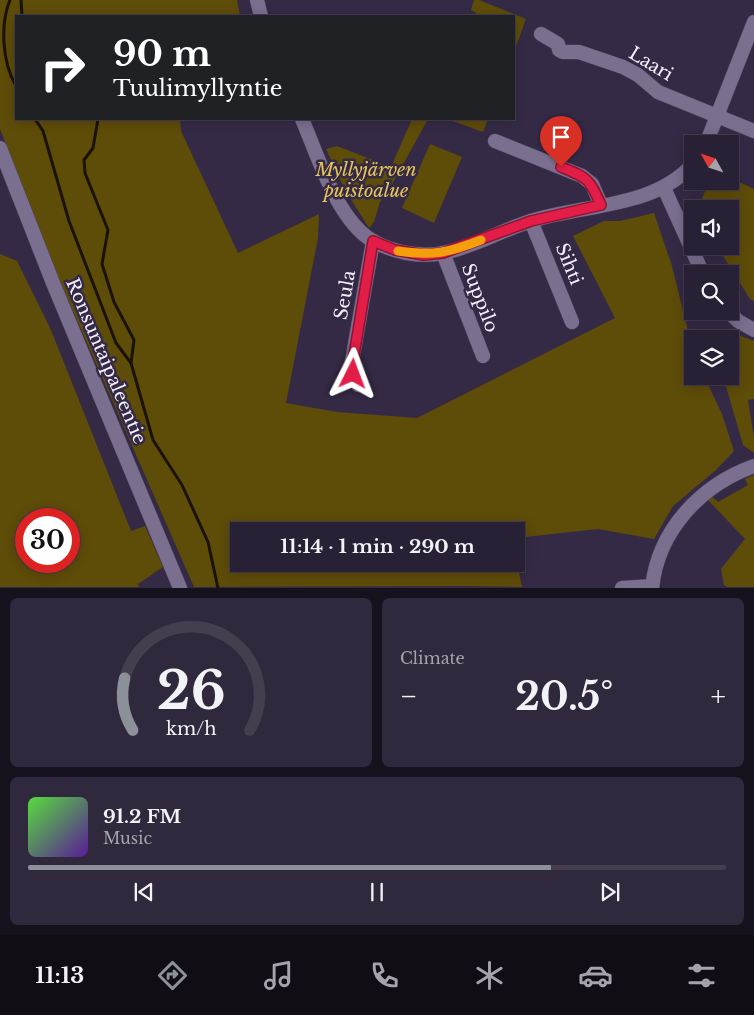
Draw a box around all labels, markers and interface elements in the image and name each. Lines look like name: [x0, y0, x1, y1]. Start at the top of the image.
text: 90 m: [113, 32, 211, 75]
icon: right: [30, 35, 95, 100]
street label: Laari: [625, 42, 677, 86]
text: Tuulimyllyntie: [113, 75, 282, 102]
pin: [540, 116, 582, 167]
icon: arrive: [547, 123, 575, 151]
north arrow: [684, 135, 739, 190]
map controls: [684, 135, 739, 385]
park label: Myllyjärven puistoalue: [314, 159, 417, 202]
button: sound: [684, 200, 739, 255]
street label: Sihti: [551, 240, 587, 288]
street label: Suppilo: [457, 261, 503, 335]
button: search: [684, 265, 739, 320]
street label: Seula: [330, 269, 360, 321]
street label: Ronsuntaipaleentie: [61, 275, 151, 447]
button: layers: [684, 330, 739, 385]
position arrow: [326, 347, 378, 399]
speed limit sign: 30: [15, 508, 80, 573]
text: 11:14 · 1 min · 290 m: [280, 535, 475, 558]
text: Climate: [400, 648, 465, 668]
text: 26: [157, 659, 225, 723]
text: 20.5°: [515, 673, 613, 720]
text: −: [400, 679, 418, 714]
text: +: [711, 679, 726, 714]
text: km/h: [166, 718, 216, 740]
text: 91.2 FM: [103, 805, 181, 828]
text: Music: [103, 828, 152, 848]
icon: previous: [130, 878, 158, 906]
icon: pause: [363, 878, 391, 906]
icon: next: [596, 878, 624, 906]
icon: directions: [155, 958, 190, 993]
icon: music: [261, 958, 296, 993]
icon: phone: [367, 958, 402, 993]
icon: climate: [472, 958, 507, 993]
icon: car: [578, 958, 613, 993]
icon: filters: [684, 958, 719, 993]
text: 11:13: [35, 962, 84, 989]

